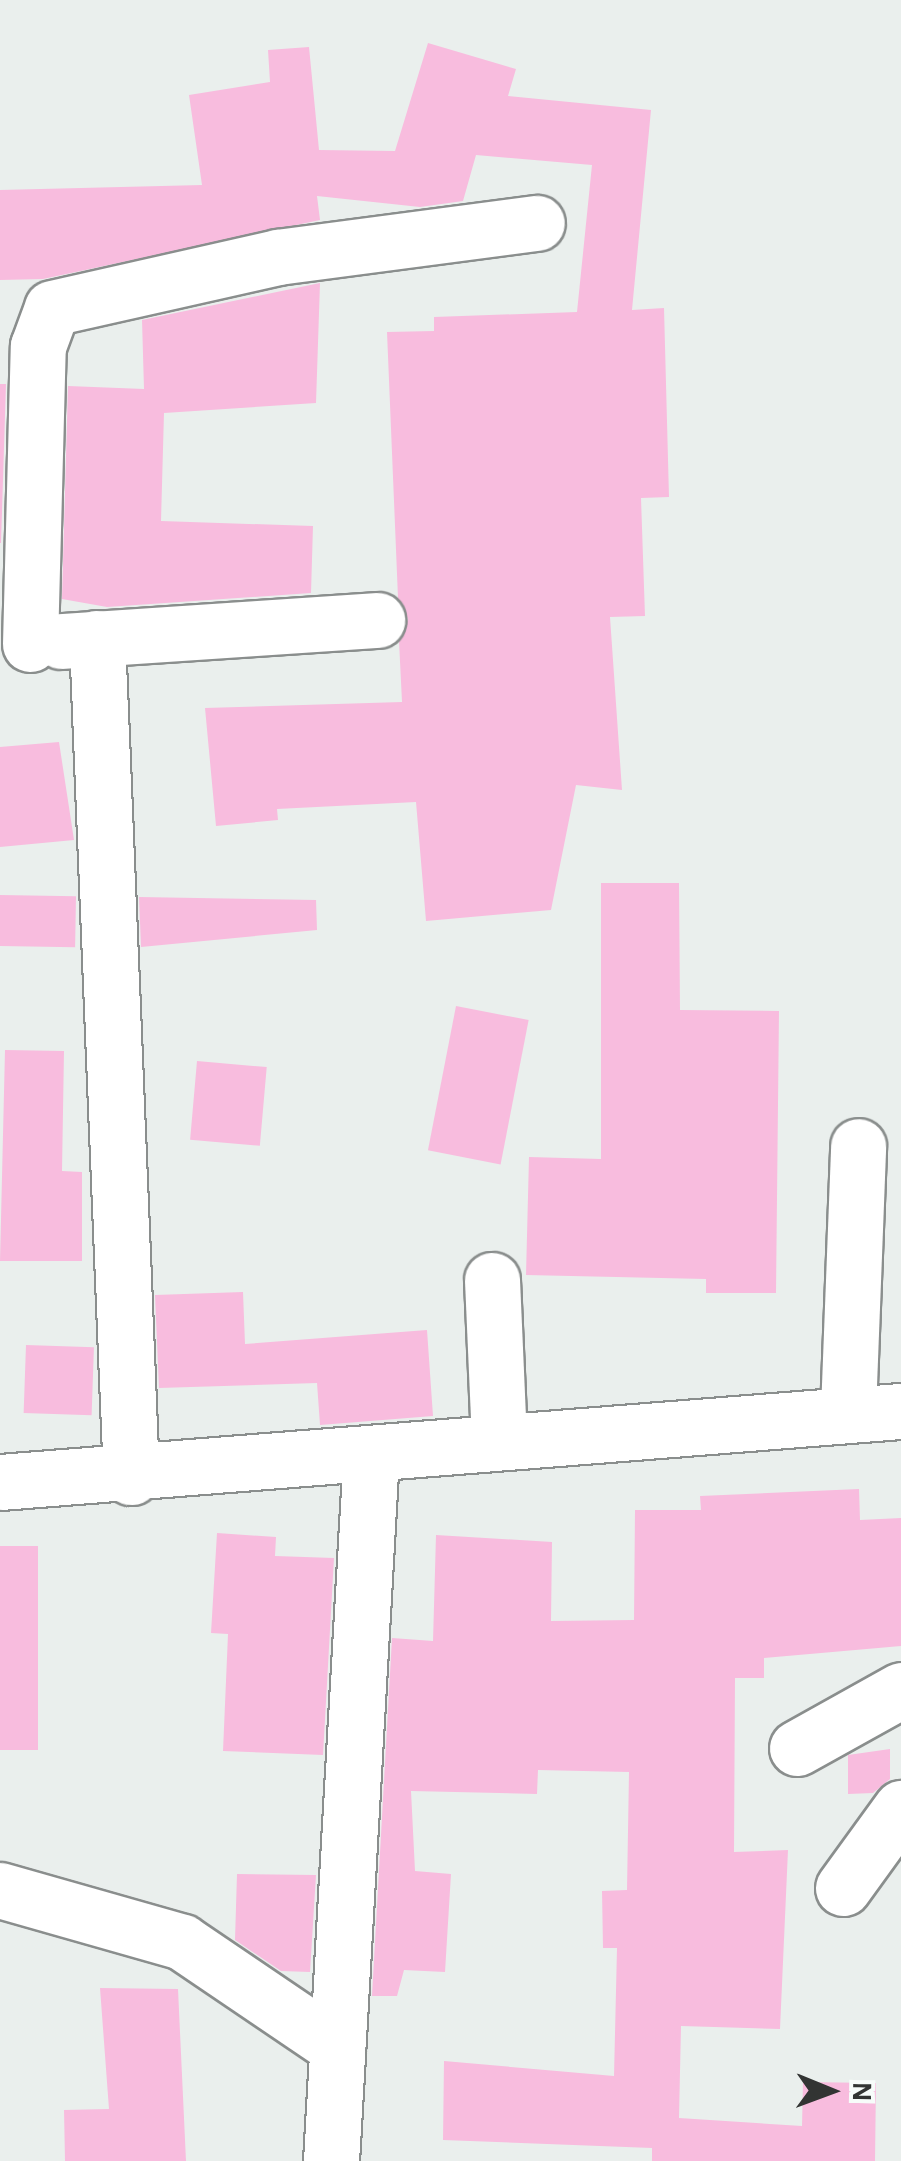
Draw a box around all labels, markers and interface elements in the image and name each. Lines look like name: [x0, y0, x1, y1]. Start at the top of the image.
north arrow: [781, 2041, 881, 2141]
text: N: [847, 2082, 875, 2102]

